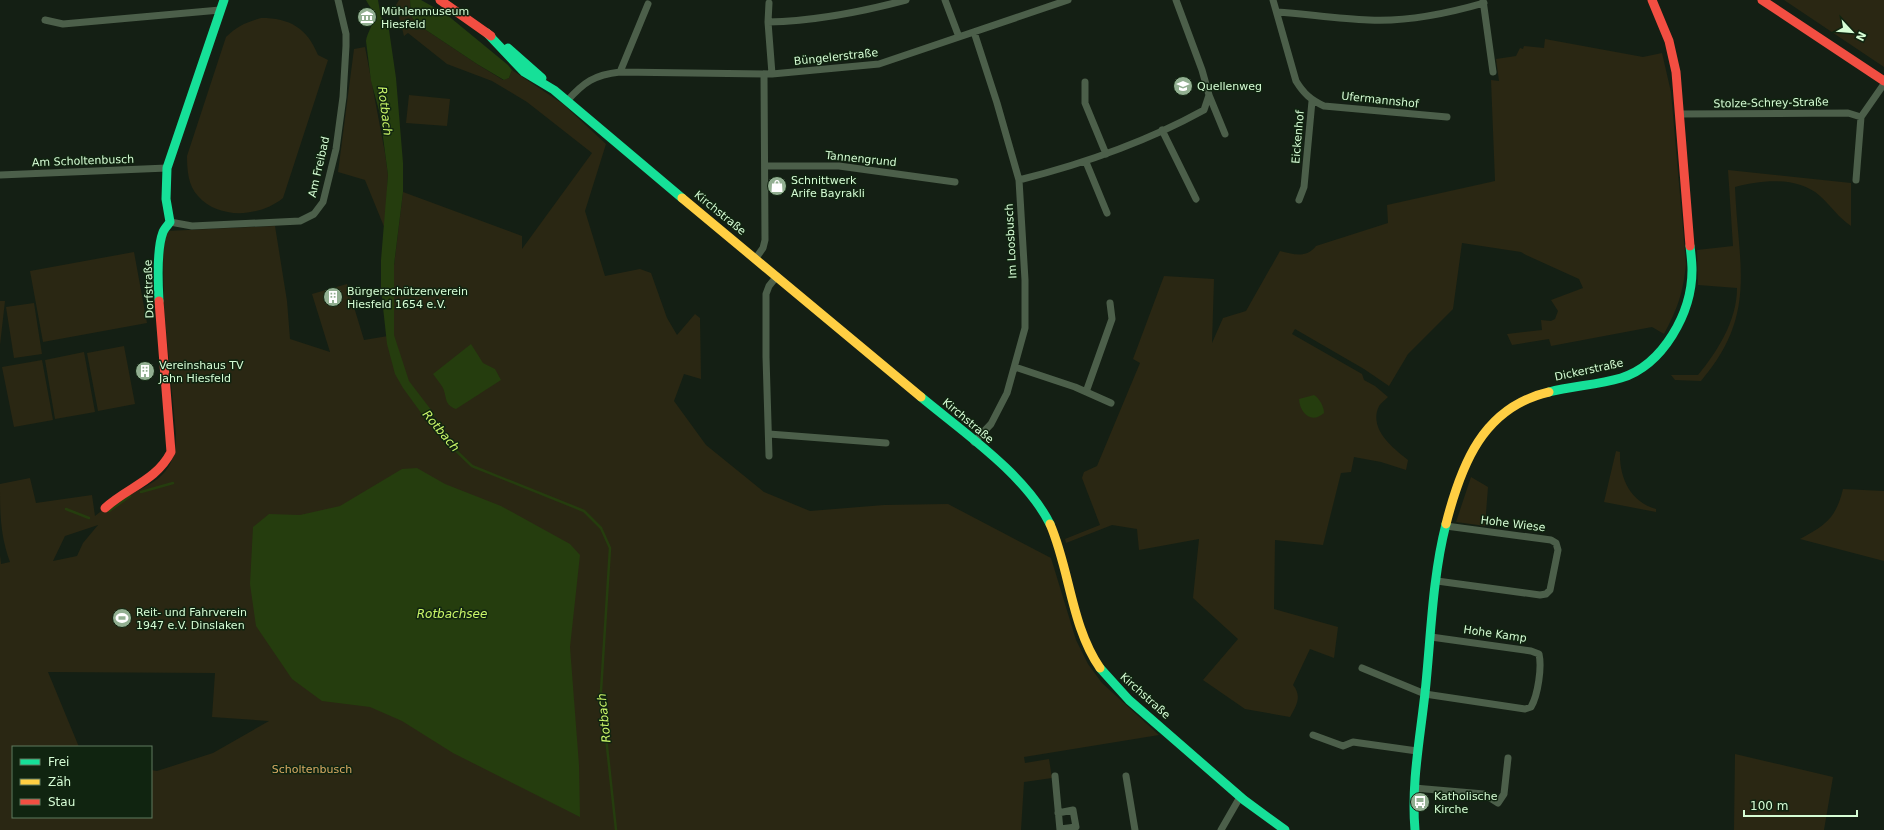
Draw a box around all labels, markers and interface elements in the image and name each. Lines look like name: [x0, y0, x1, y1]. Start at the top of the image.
place label: Mühlenmuseum Hiesfeld: [381, 5, 469, 31]
museum icon: Mühlenmuseum Hiesfeld: [356, 6, 378, 28]
north arrow: [1832, 12, 1872, 52]
text: N: [1853, 29, 1868, 43]
street label: Büngelerstraße: [793, 46, 879, 68]
school or university icon: Quellenweg: [1172, 75, 1194, 97]
place label: Quellenweg: [1197, 80, 1262, 93]
water label: Rotbach: [375, 86, 395, 136]
street label: Ufermannshof: [1341, 89, 1420, 111]
street label: Stolze-Schrey-Straße: [1713, 95, 1829, 111]
street label: Eickenhof: [1289, 109, 1307, 164]
street label: Am Freibad: [306, 135, 332, 199]
street label: Tannengrund: [824, 149, 897, 169]
street label: Am Scholtenbusch: [32, 153, 134, 169]
place label: Schnittwerk Arife Bayrakli: [791, 174, 865, 200]
shop icon: Schnittwerk Arife Bayrakli: [766, 175, 788, 197]
street label: Kirchstraße: [692, 188, 749, 238]
street label: Im Loosbusch: [1003, 203, 1019, 279]
street label: Dorfstraße: [141, 259, 157, 319]
place label: Bürgerschützenverein Hiesfeld 1654 e.V.: [347, 285, 468, 311]
building icon: Bürgerschützenverein Hiesfeld 1654 e.V.: [322, 286, 344, 308]
street label: Dickerstraße: [1553, 356, 1625, 384]
place label: Vereinshaus TV Jahn Hiesfeld: [158, 359, 244, 385]
building icon: Vereinshaus TV Jahn Hiesfeld: [134, 360, 156, 382]
street label: Kirchstraße: [940, 396, 996, 446]
water label: Rotbach: [420, 408, 462, 454]
street label: Hohe Wiese: [1480, 514, 1546, 534]
place label: Reit- und Fahrverein 1947 e.V. Dinslaken: [136, 606, 247, 632]
sports icon: Reit- und Fahrverein 1947 e.V. Dinslaken: [111, 607, 133, 629]
water label: Rotbachsee: [417, 607, 487, 621]
street label: Hohe Kamp: [1463, 623, 1527, 645]
street label: Kirchstraße: [1117, 670, 1173, 722]
water label: Rotbach: [594, 693, 614, 743]
legend: [12, 746, 152, 818]
text: Frei: [48, 755, 69, 769]
park label: Scholtenbusch: [272, 763, 352, 776]
text: Zäh: [48, 775, 71, 789]
place label: Katholische Kirche: [1434, 790, 1498, 816]
bus stop icon: Katholische Kirche: [1409, 791, 1431, 813]
scale bar: [1744, 792, 1857, 818]
text: Stau: [48, 795, 75, 809]
text: 100 m: [1750, 799, 1788, 813]

